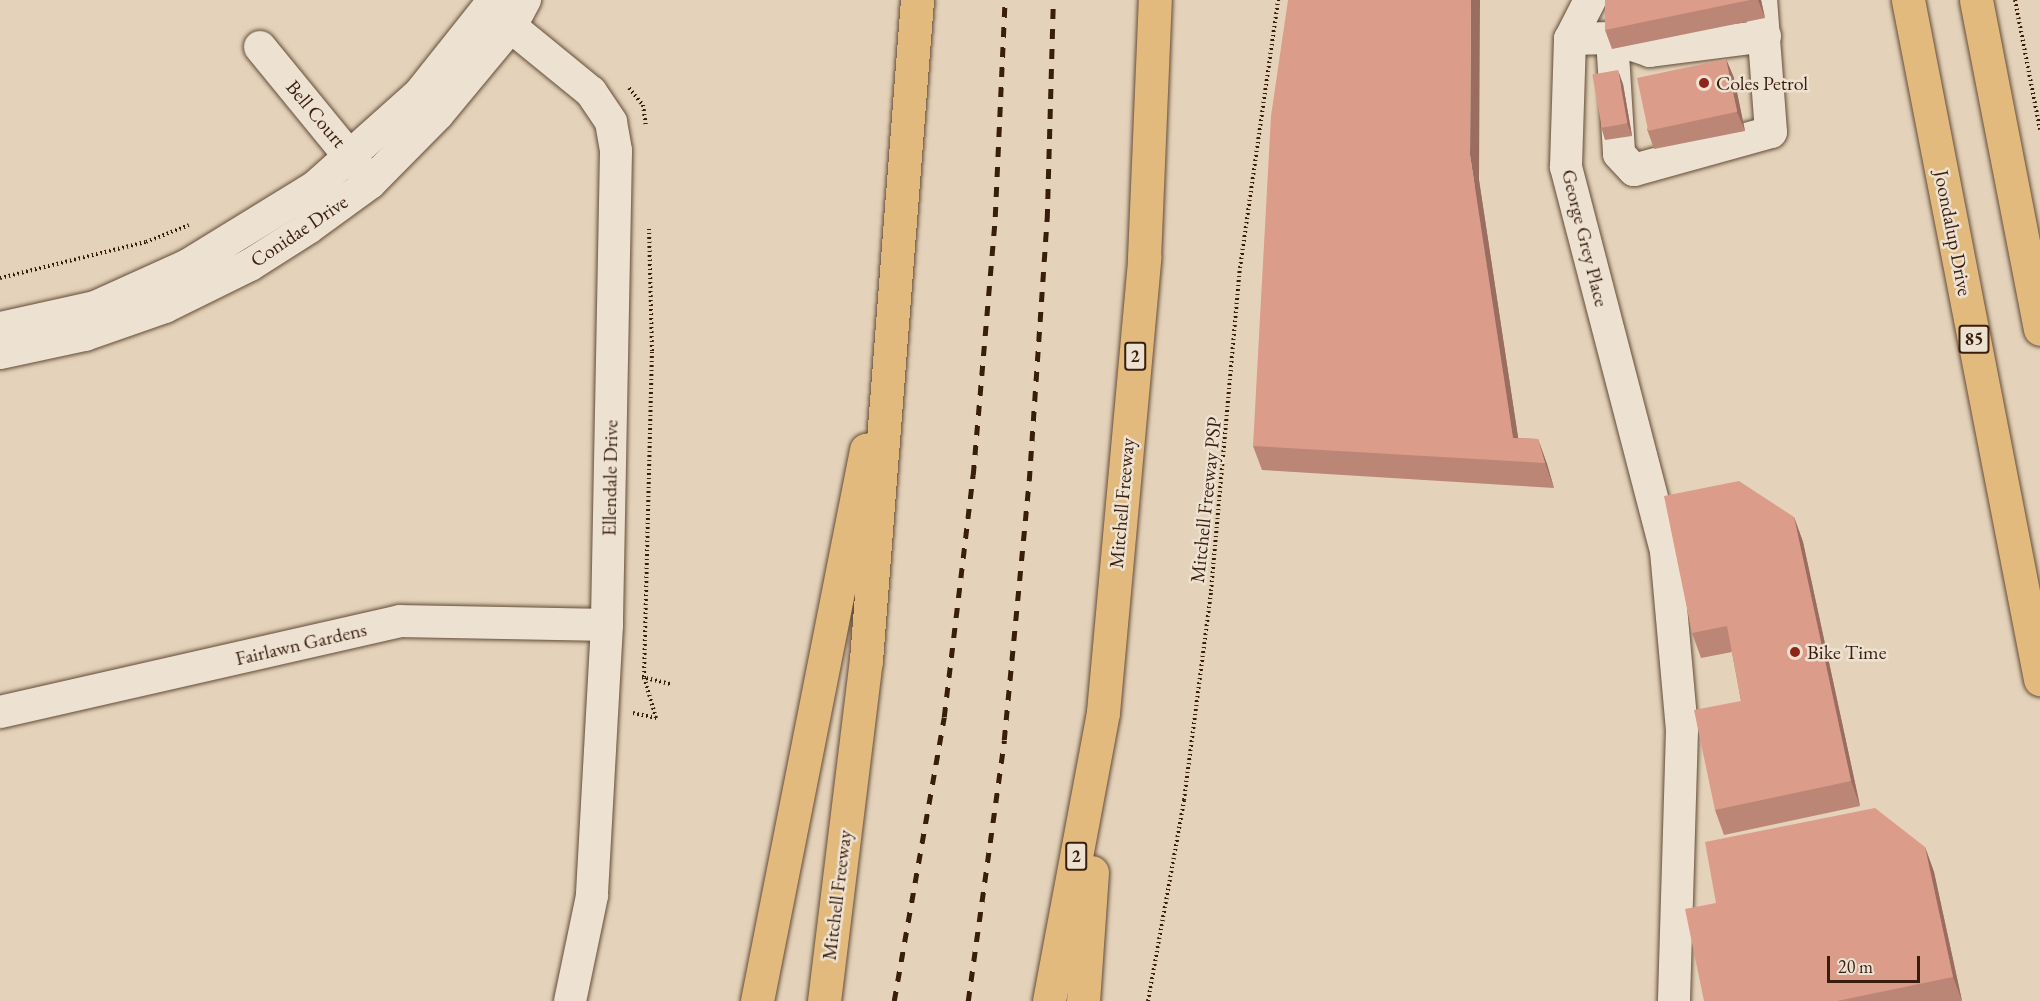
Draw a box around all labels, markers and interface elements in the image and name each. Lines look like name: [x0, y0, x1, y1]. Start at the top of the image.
place label: Coles Petrol: [1716, 71, 1808, 95]
street label: Bell Court: [281, 75, 351, 153]
marker: Coles Petrol: [1697, 76, 1711, 90]
street label: George Grey Place: [1556, 167, 1614, 309]
street label: Joondalup Drive: [1929, 168, 1977, 298]
street label: Conidae Drive: [246, 190, 352, 272]
road number: 85: [1958, 324, 1990, 354]
road number: 2: [1123, 341, 1147, 371]
street label: Mitchell Freeway PSP: [1185, 416, 1227, 584]
street label: Ellendale Drive: [597, 419, 623, 537]
street label: Mitchell Freeway: [1104, 437, 1140, 569]
street label: Fairlawn Gardens: [233, 617, 369, 671]
place label: Bike Time: [1807, 640, 1886, 664]
marker: Bike Time: [1788, 645, 1802, 659]
street label: Mitchell Freeway: [817, 828, 857, 962]
road number: 2: [1064, 841, 1088, 871]
scale bar: [1830, 944, 1923, 982]
text: 20 m: [1838, 955, 1873, 978]

